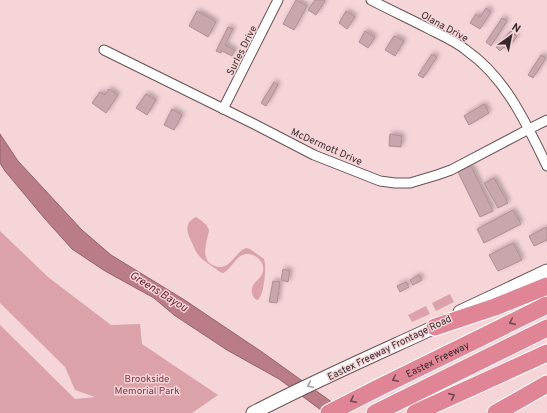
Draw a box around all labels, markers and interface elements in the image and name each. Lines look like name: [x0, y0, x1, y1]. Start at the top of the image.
street label: Olana Drive: [418, 9, 470, 46]
north arrow: [491, 16, 531, 56]
text: N: [509, 20, 523, 36]
street label: Surles Drive: [224, 24, 260, 78]
street label: McDermott Drive: [289, 126, 364, 169]
water label: Greens Bayou: [127, 268, 191, 316]
street label: Eastex Freeway Frontage Road: [325, 312, 453, 382]
one-way arrow: [509, 317, 516, 325]
street label: Eastex Freeway: [404, 337, 472, 379]
park label: Brookside Memorial Park: [115, 373, 179, 398]
one-way arrow: [392, 374, 399, 382]
one-way arrow: [307, 380, 314, 388]
one-way arrow: [448, 393, 456, 401]
one-way arrow: [350, 396, 357, 403]

